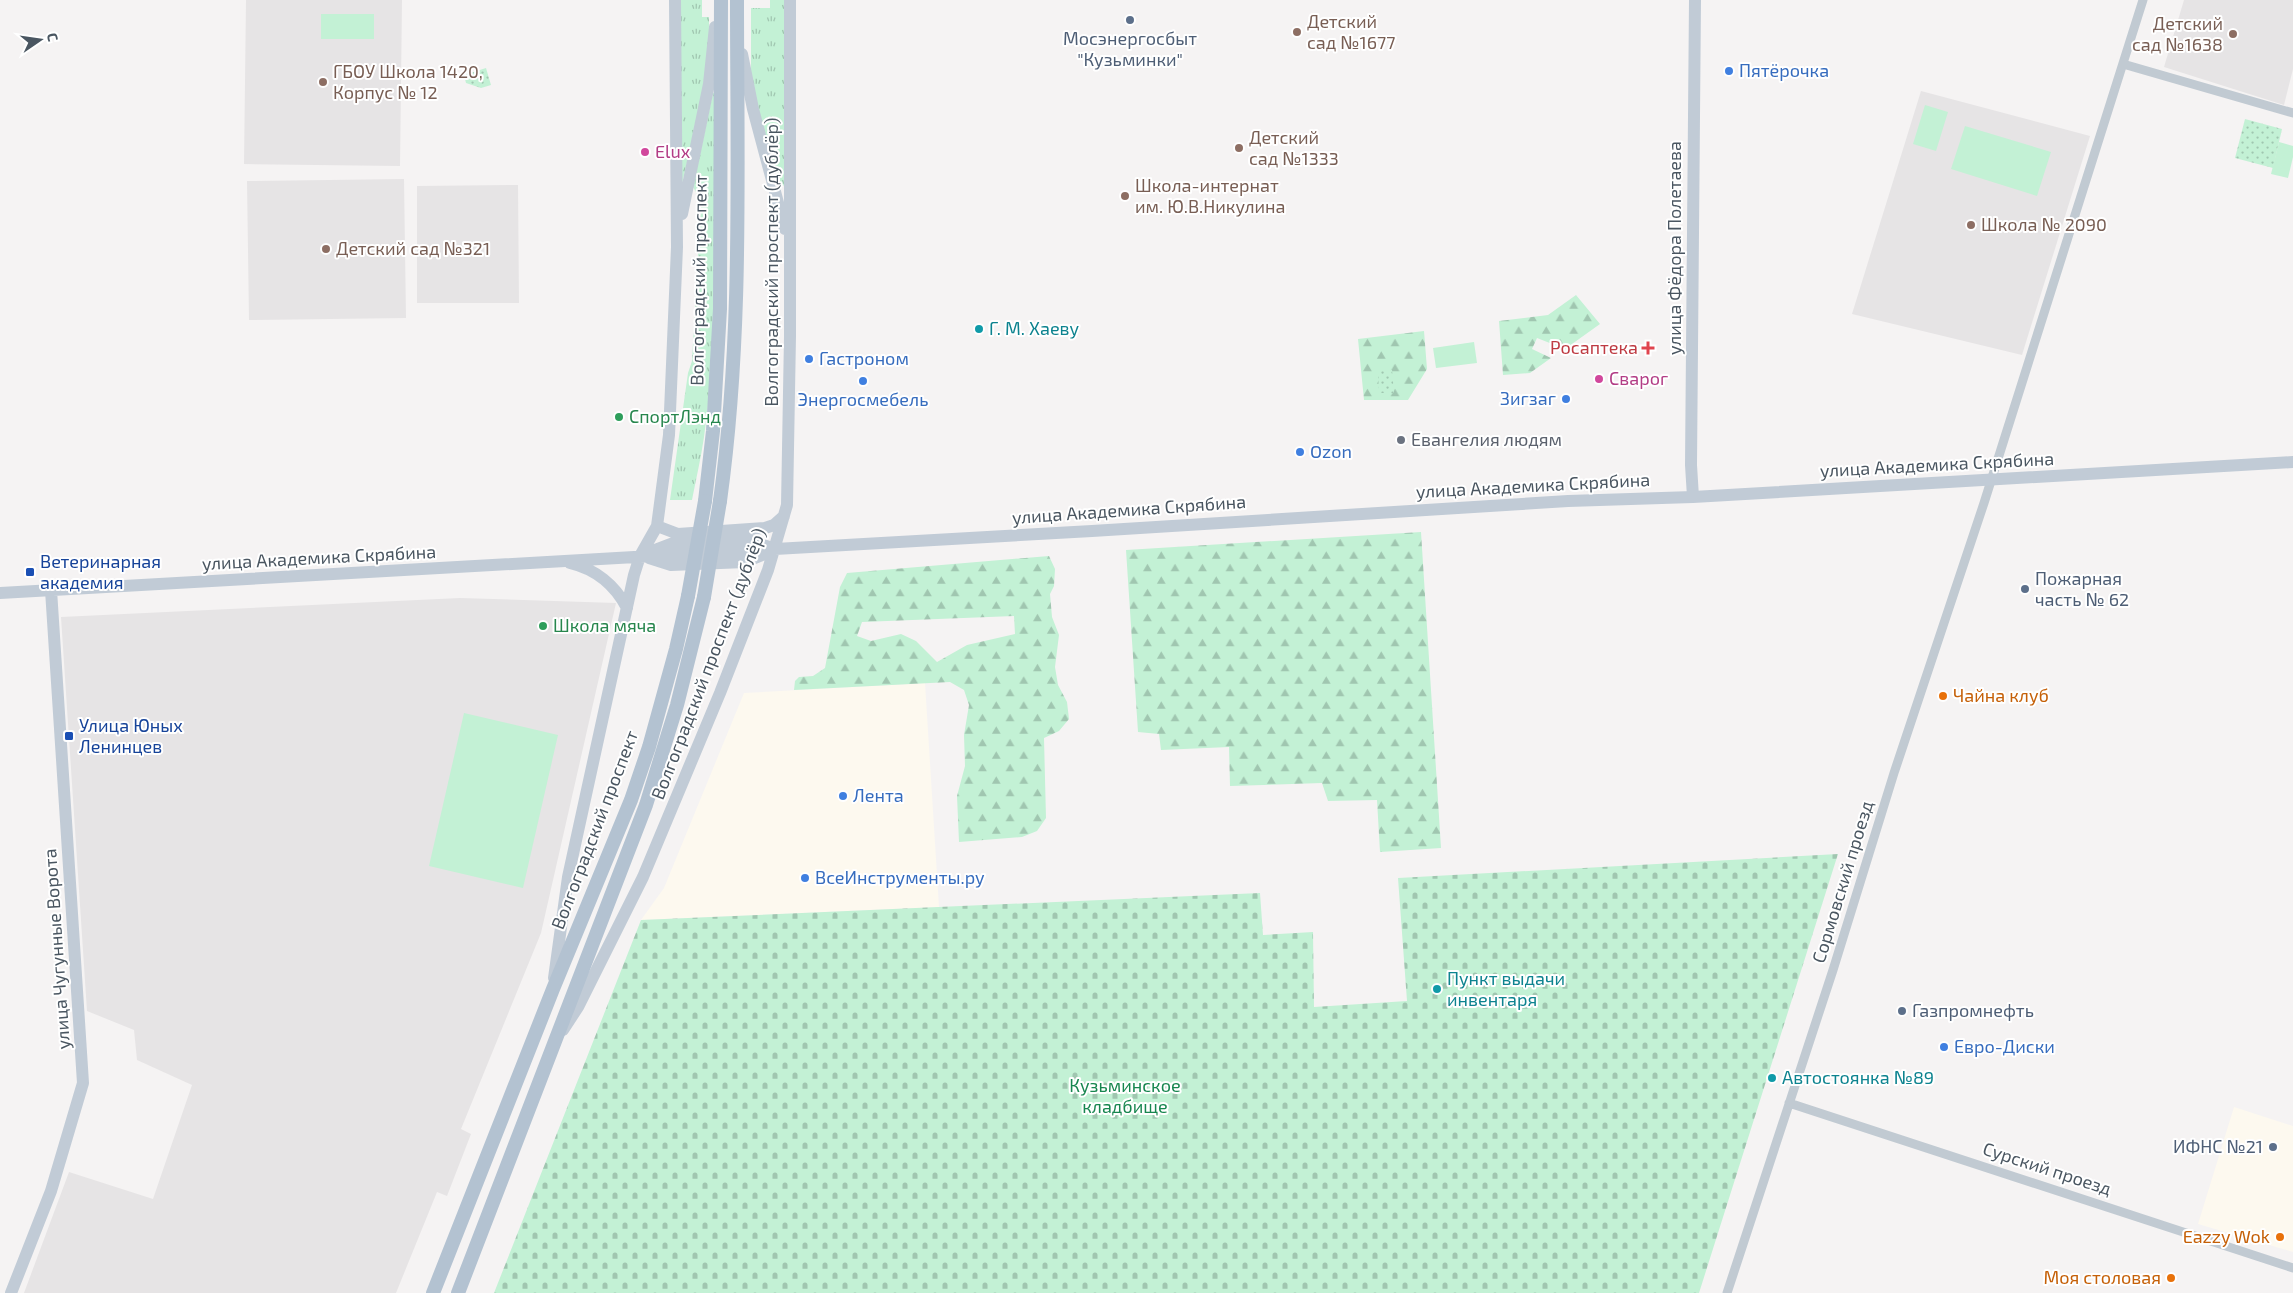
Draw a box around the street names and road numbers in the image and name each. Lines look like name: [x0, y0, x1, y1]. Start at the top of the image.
street label: Волгоградский проспект (дублёр): [760, 118, 782, 406]
street label: улица Фёдора Полетаева: [1663, 141, 1685, 355]
street label: Волгоградский проспект: [685, 174, 711, 386]
street label: улица Академика Скрябина: [1819, 447, 2055, 481]
street label: улица Академика Скрябина: [1415, 468, 1651, 502]
street label: улица Академика Скрябина: [1011, 490, 1247, 528]
street label: Волгоградский проспект (дублёр): [646, 525, 770, 802]
street label: улица Академика Скрябина: [201, 540, 437, 574]
street label: Волгоградский проспект: [546, 727, 642, 932]
street label: Сормовский проезд: [1807, 798, 1877, 965]
street label: улица Чугунные Ворота: [38, 848, 74, 1050]
street label: Сурский проезд: [1980, 1137, 2114, 1199]

